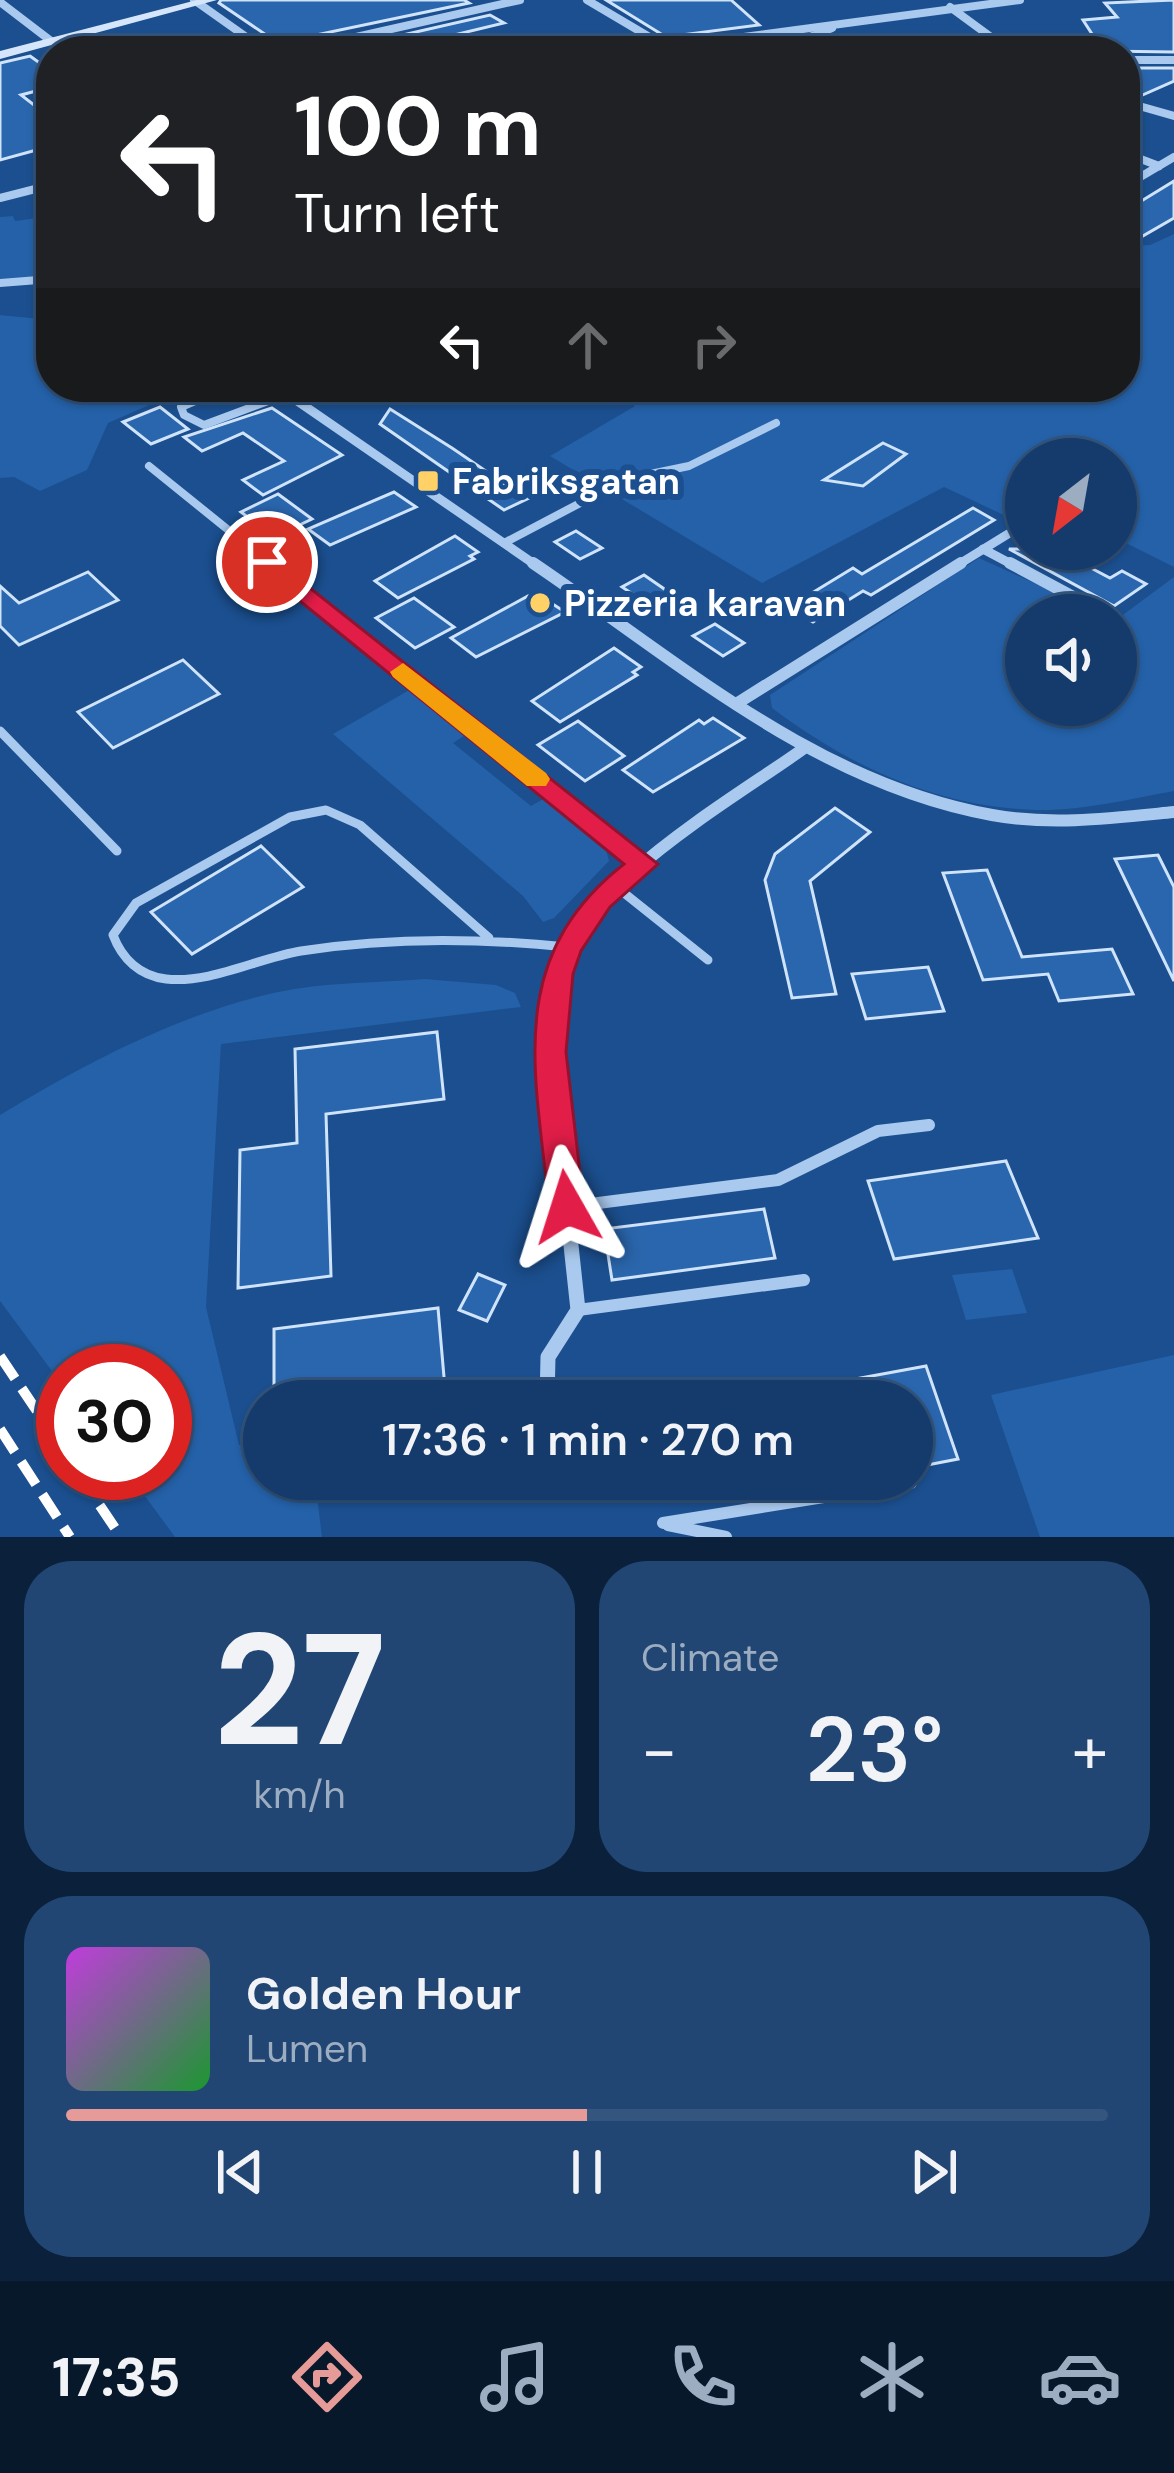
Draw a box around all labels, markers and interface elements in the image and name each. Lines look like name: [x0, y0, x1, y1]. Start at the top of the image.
text: 100 m: [294, 72, 542, 181]
icon: left: [96, 84, 252, 240]
text: Turn left: [294, 178, 500, 249]
icon: left: [429, 312, 495, 378]
icon: ahead: [555, 312, 621, 378]
icon: right: [681, 312, 747, 378]
north arrow: [1005, 438, 1137, 570]
map controls: [1005, 438, 1137, 726]
place label: Fabriksgatan: [452, 458, 680, 505]
marker: Fabriksgatan: [415, 468, 441, 494]
pin: [216, 511, 318, 613]
icon: arrive: [234, 529, 300, 595]
place label: Pizzeria karavan: [564, 580, 846, 627]
marker: Pizzeria karavan: [527, 590, 553, 616]
button: sound: [1005, 594, 1137, 726]
position arrow: [504, 1144, 630, 1270]
speed limit sign: 30: [36, 1344, 192, 1500]
text: 17:36 · 1 min · 270 m: [382, 1410, 794, 1469]
text: 27: [213, 1589, 386, 1792]
text: Climate: [641, 1632, 779, 1683]
text: 23°: [806, 1692, 943, 1809]
text: −: [641, 1708, 677, 1793]
text: +: [1072, 1708, 1108, 1793]
text: km/h: [253, 1769, 346, 1820]
text: Golden Hour: [246, 1964, 521, 2023]
text: Lumen: [246, 2023, 368, 2074]
icon: previous: [207, 2139, 273, 2205]
icon: pause: [554, 2139, 620, 2205]
icon: next: [901, 2139, 967, 2205]
icon: directions: [285, 2335, 369, 2419]
icon: music: [473, 2335, 557, 2419]
icon: phone: [661, 2335, 745, 2419]
icon: climate: [850, 2335, 934, 2419]
icon: car: [1038, 2335, 1122, 2419]
text: 17:35: [52, 2342, 181, 2413]

